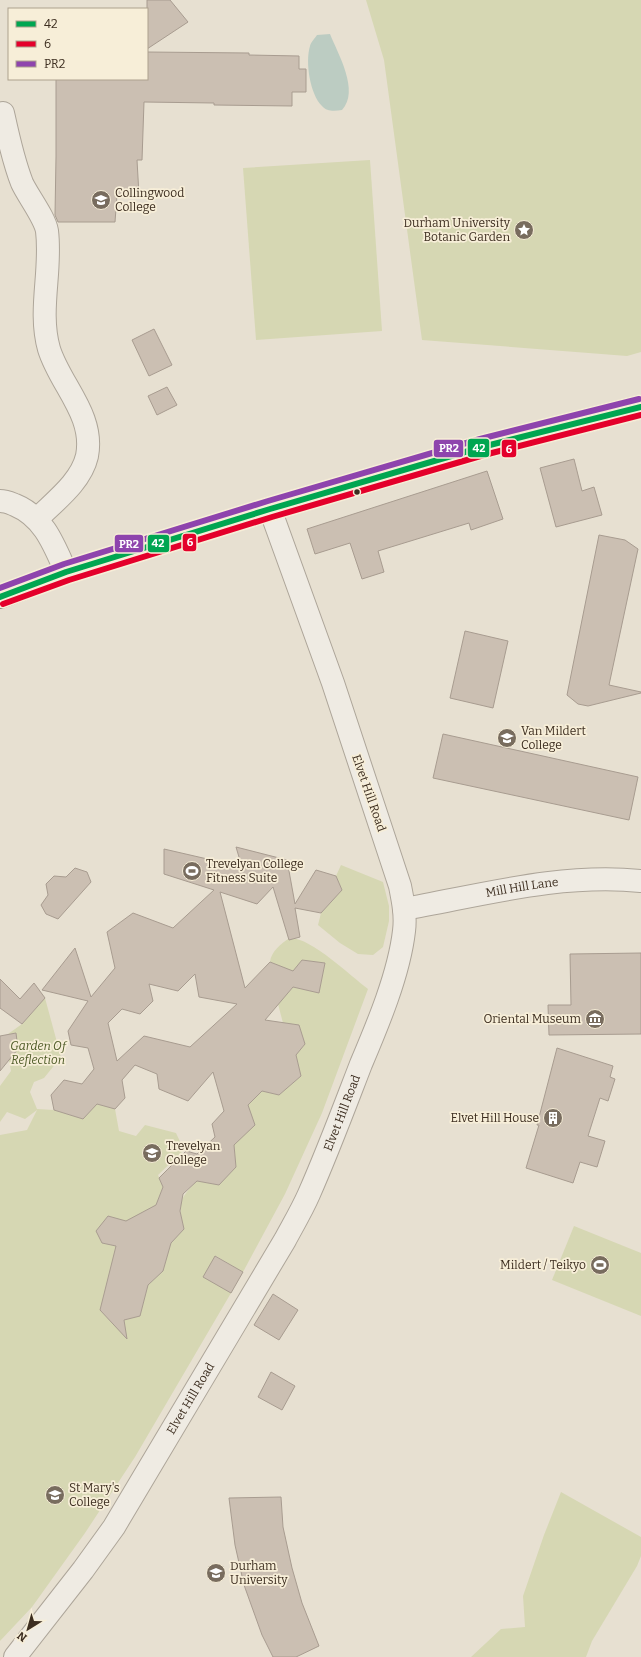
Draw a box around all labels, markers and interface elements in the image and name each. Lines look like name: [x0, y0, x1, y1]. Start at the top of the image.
legend: [8, 8, 148, 80]
text: 42: [44, 17, 58, 31]
text: 6: [44, 37, 51, 51]
text: PR2: [44, 57, 65, 71]
place label: Collingwood College: [115, 186, 184, 214]
school or university icon: Collingwood College: [90, 189, 112, 211]
place label: Durham University Botanic Garden: [403, 216, 511, 244]
place icon: Durham University Botanic Garden: [513, 219, 535, 241]
line badge: 42: [467, 438, 490, 458]
line badge: PR2: [433, 439, 464, 458]
line badge: 6: [501, 439, 517, 458]
text: PR2: [439, 442, 459, 455]
text: 42: [473, 442, 485, 455]
text: 6: [506, 443, 513, 456]
unlabelled marker: [352, 487, 362, 497]
line badge: 6: [182, 533, 197, 552]
line badge: PR2: [114, 534, 144, 553]
line badge: 42: [147, 534, 170, 553]
text: 6: [187, 536, 194, 549]
text: 42: [152, 537, 164, 550]
text: PR2: [119, 538, 139, 551]
place label: Van Mildert College: [521, 724, 587, 752]
school or university icon: Van Mildert College: [496, 727, 518, 749]
street label: Elvet Hill Road: [349, 753, 389, 833]
place label: Trevelyan College Fitness Suite: [206, 857, 304, 885]
sports icon: Trevelyan College Fitness Suite: [181, 860, 203, 882]
street label: Mill Hill Lane: [485, 875, 559, 900]
museum icon: Oriental Museum: [584, 1008, 606, 1030]
place label: Oriental Museum: [483, 1012, 582, 1026]
park label: Garden Of Reflection: [10, 1039, 68, 1067]
street label: Elvet Hill Road: [321, 1073, 363, 1153]
building icon: Elvet Hill House: [542, 1107, 564, 1129]
place label: Elvet Hill House: [450, 1111, 539, 1125]
place label: Trevelyan College: [166, 1139, 221, 1167]
school or university icon: Trevelyan College: [141, 1142, 163, 1164]
sports icon: Mildert / Teikyo: [589, 1254, 611, 1276]
place label: Mildert / Teikyo: [500, 1258, 586, 1272]
street label: Elvet Hill Road: [164, 1360, 217, 1437]
place label: St Mary's College: [69, 1481, 120, 1509]
school or university icon: St Mary's College: [44, 1484, 66, 1506]
place label: Durham University: [230, 1559, 288, 1587]
school or university icon: Durham University: [205, 1562, 227, 1584]
north arrow: [8, 1609, 48, 1649]
text: N: [15, 1629, 30, 1644]

